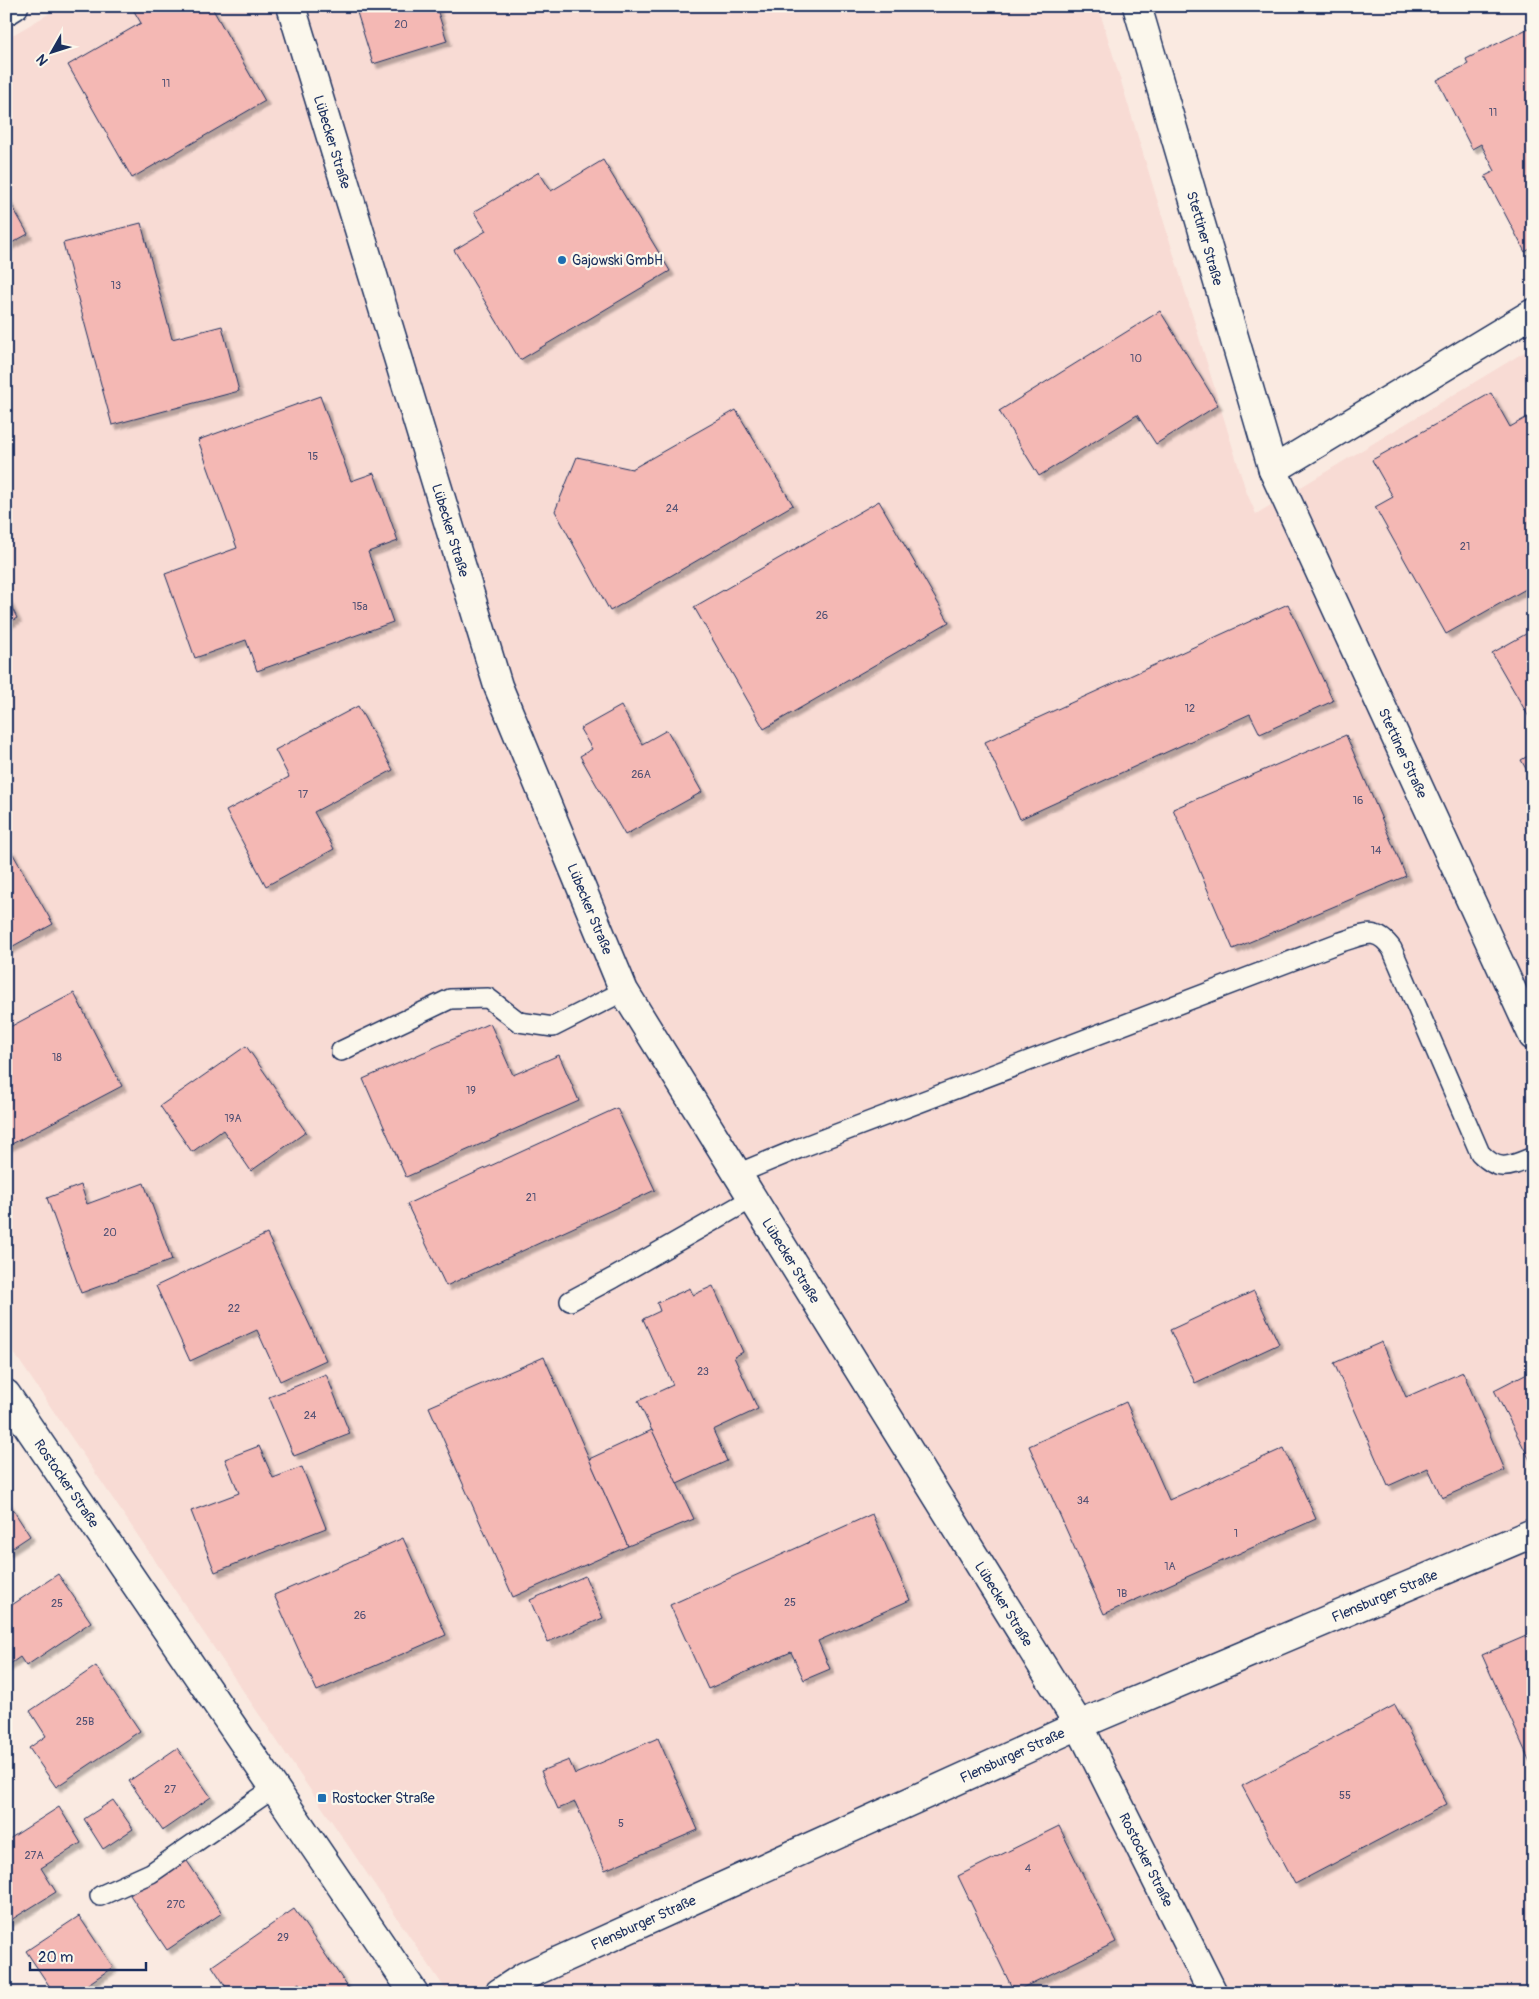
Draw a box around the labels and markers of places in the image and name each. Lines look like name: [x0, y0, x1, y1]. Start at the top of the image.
place label: Gajowski GmbH: [572, 252, 663, 269]
marker: Gajowski GmbH: [556, 254, 568, 266]
place label: Rostocker Straße: [332, 1790, 435, 1807]
marker: Rostocker Straße: [316, 1792, 328, 1804]

